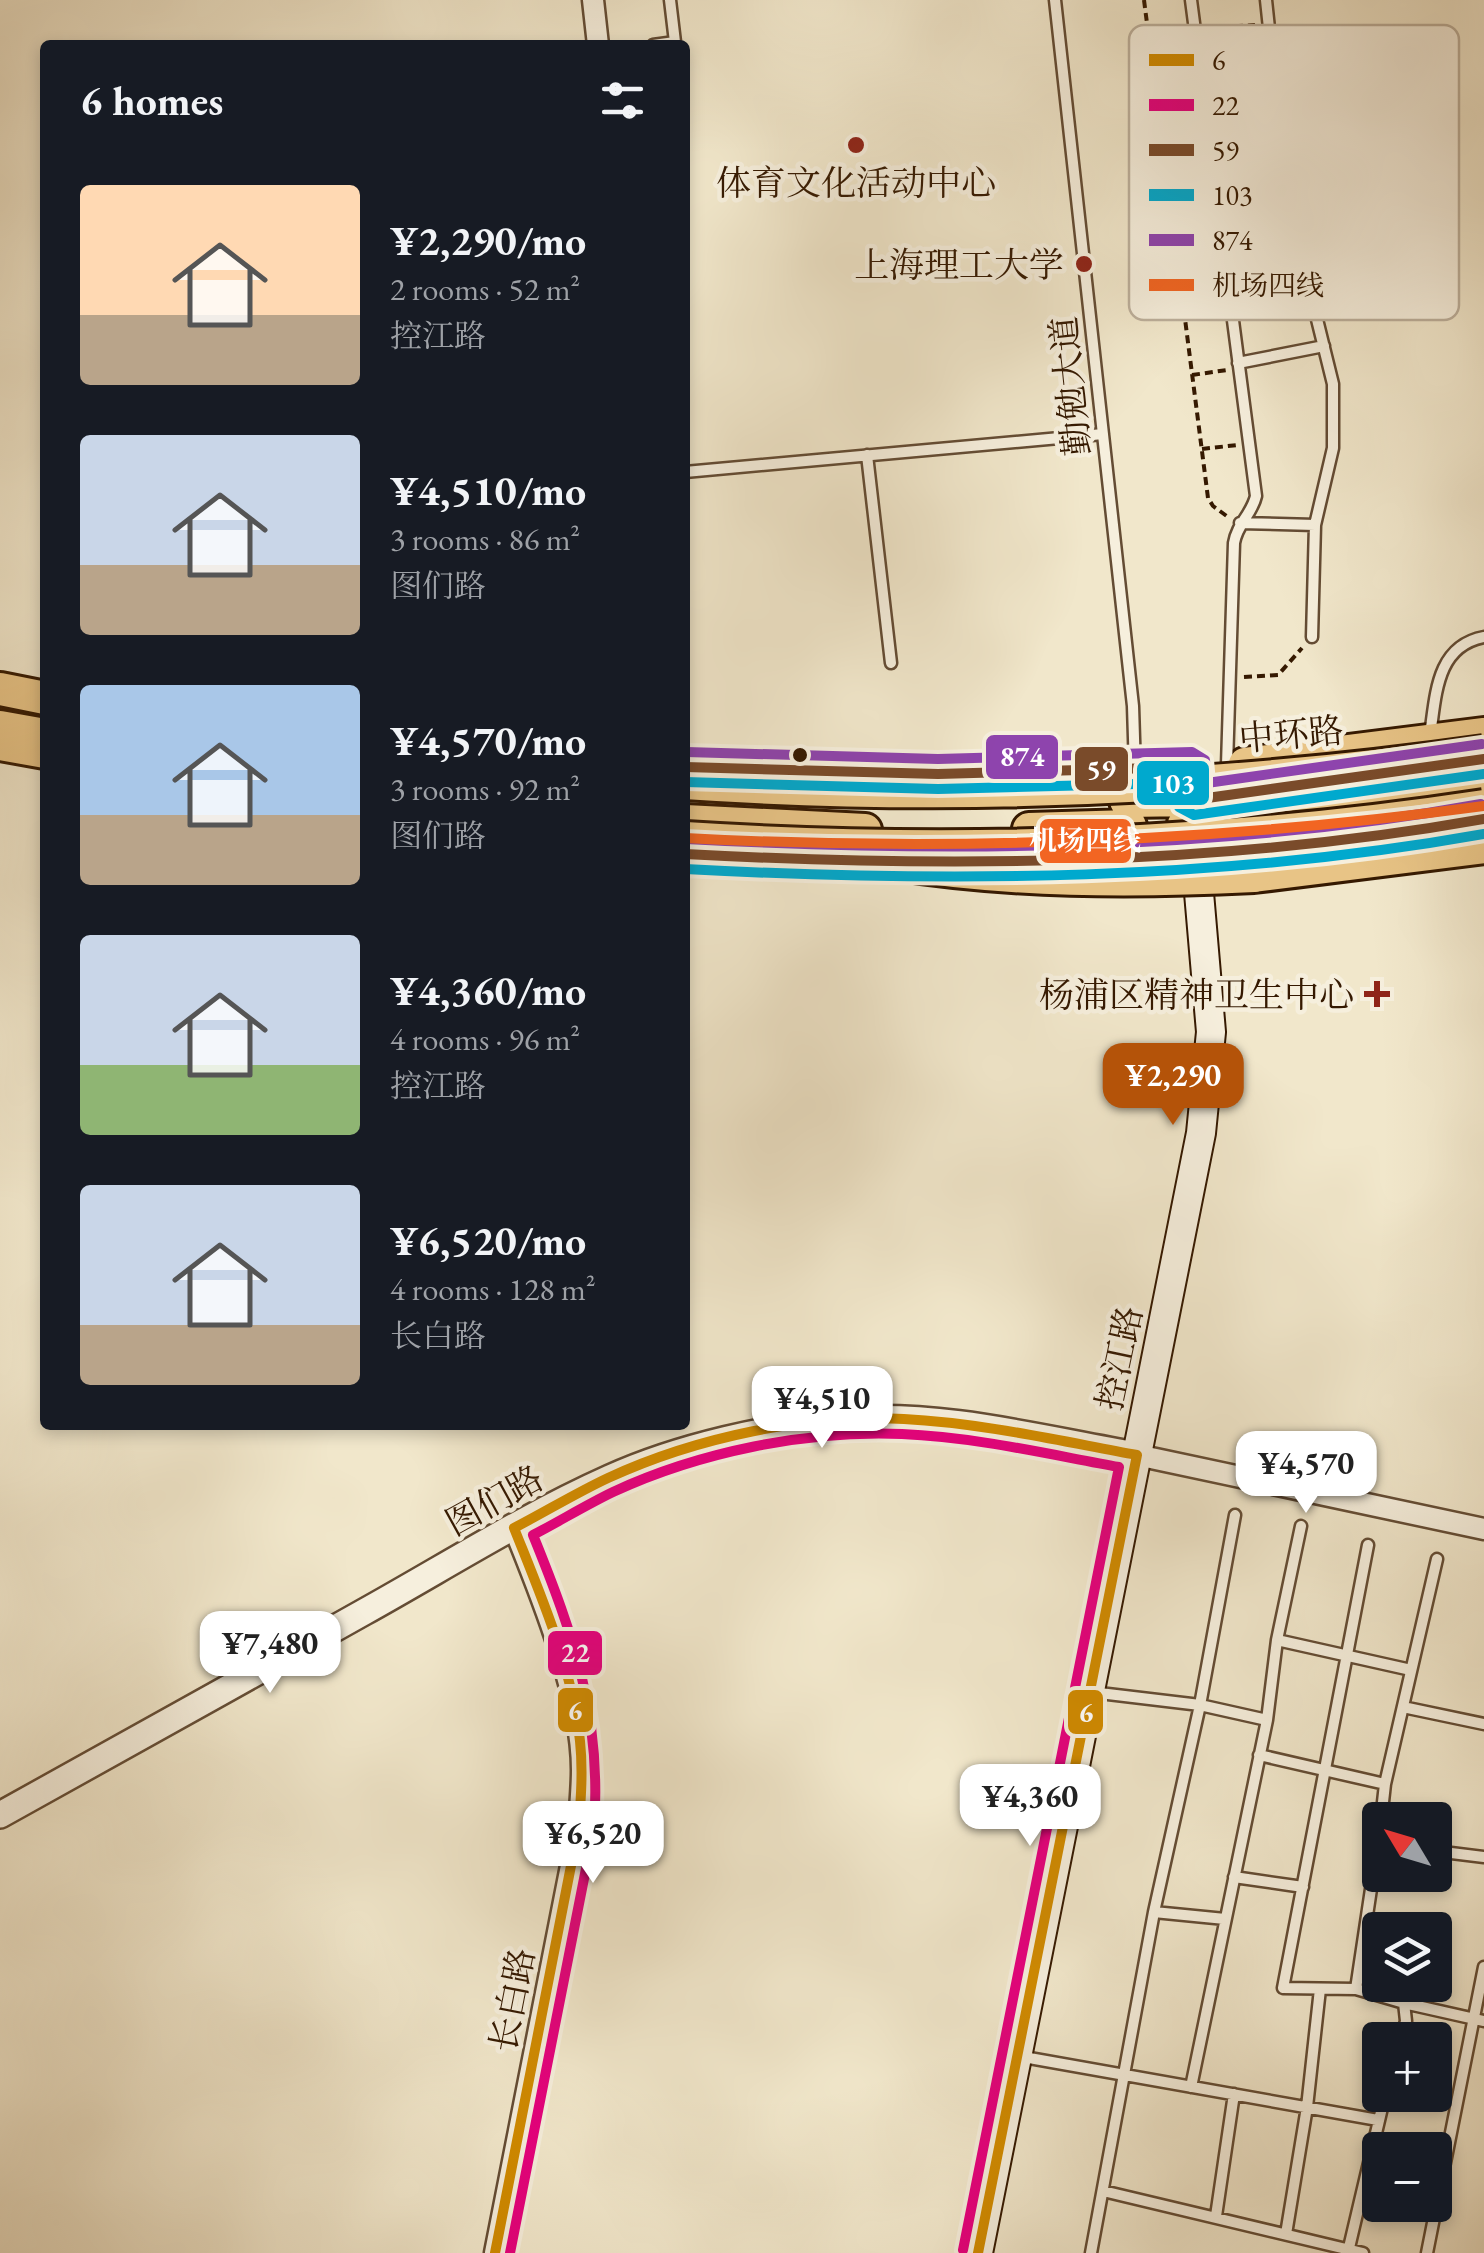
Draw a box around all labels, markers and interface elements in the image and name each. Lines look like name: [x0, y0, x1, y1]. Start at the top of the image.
legend: [1129, 25, 1459, 320]
text: 6: [1212, 42, 1225, 78]
text: 6 homes: [80, 73, 223, 128]
icon: filters: [595, 73, 650, 128]
text: 22: [1212, 87, 1239, 123]
text: 59: [1212, 132, 1239, 168]
marker: 体育文化活动中心: [845, 134, 867, 156]
place label: 体育文化活动中心: [716, 160, 996, 205]
text: 103: [1212, 177, 1252, 213]
text: ¥2,290/mo: [390, 213, 586, 268]
text: 874: [1212, 222, 1253, 258]
icon: home: [160, 225, 280, 345]
place label: 上海理工大学: [854, 242, 1064, 287]
marker: 上海理工大学: [1073, 253, 1095, 275]
text: 机场四线: [1212, 267, 1324, 303]
text: 2 rooms · 52 m²: [390, 268, 580, 310]
street label: 勤勉大道: [1040, 314, 1100, 458]
text: 控江路: [390, 315, 486, 357]
text: ¥4,510/mo: [390, 463, 586, 518]
icon: home: [160, 475, 280, 595]
text: 3 rooms · 86 m²: [390, 518, 580, 560]
text: 图们路: [390, 565, 486, 607]
street label: 中环路: [1237, 707, 1345, 761]
text: ¥4,570/mo: [390, 713, 586, 768]
icon: home: [160, 725, 280, 845]
line badge: 874: [984, 733, 1060, 781]
text: 874: [1000, 738, 1045, 774]
unlabelled marker: [790, 745, 810, 765]
line badge: 59: [1073, 745, 1130, 793]
text: 59: [1086, 751, 1116, 787]
line badge: 103: [1135, 759, 1211, 807]
text: 103: [1151, 765, 1195, 801]
text: 3 rooms · 92 m²: [390, 768, 580, 810]
text: 图们路: [390, 815, 486, 857]
line badge: 机场四线: [1038, 817, 1133, 865]
text: 机场四线: [1029, 822, 1141, 858]
text: ¥4,360/mo: [390, 963, 586, 1018]
place label: 杨浦区精神卫生中心: [1039, 972, 1354, 1017]
icon: home: [160, 975, 280, 1095]
marker: 杨浦区精神卫生中心: [1364, 981, 1390, 1007]
text: 4 rooms · 96 m²: [390, 1018, 580, 1060]
pin: ¥2,290: [1092, 1043, 1254, 1128]
text: ¥2,290: [1125, 1054, 1221, 1096]
text: 控江路: [390, 1065, 486, 1107]
text: ¥6,520/mo: [390, 1213, 586, 1268]
icon: home: [160, 1225, 280, 1345]
text: 4 rooms · 128 m²: [390, 1268, 596, 1310]
street label: 控江路: [1086, 1302, 1152, 1414]
text: 长白路: [390, 1315, 486, 1357]
pin: ¥4,510: [741, 1366, 903, 1451]
text: ¥4,510: [774, 1377, 870, 1419]
pin: ¥4,570: [1225, 1431, 1387, 1516]
text: ¥4,570: [1258, 1442, 1354, 1484]
street label: 图们路: [437, 1455, 551, 1545]
pin: ¥7,480: [189, 1611, 351, 1696]
text: ¥7,480: [222, 1622, 318, 1664]
line badge: 22: [546, 1629, 604, 1677]
text: 22: [560, 1634, 590, 1670]
line badge: 6: [556, 1686, 595, 1734]
line badge: 6: [1066, 1688, 1105, 1736]
text: 6: [568, 1692, 583, 1728]
text: 6: [1079, 1694, 1094, 1730]
pin: ¥4,360: [949, 1764, 1111, 1849]
text: ¥4,360: [982, 1775, 1078, 1817]
pin: ¥6,520: [512, 1801, 674, 1886]
north arrow: [1362, 1802, 1452, 1892]
map controls: [1362, 1802, 1452, 2222]
text: ¥6,520: [545, 1812, 641, 1854]
button: layers: [1362, 1912, 1452, 2002]
street label: 长白路: [480, 1944, 544, 2056]
button: +: [1362, 2022, 1452, 2112]
button: −: [1362, 2132, 1452, 2222]

